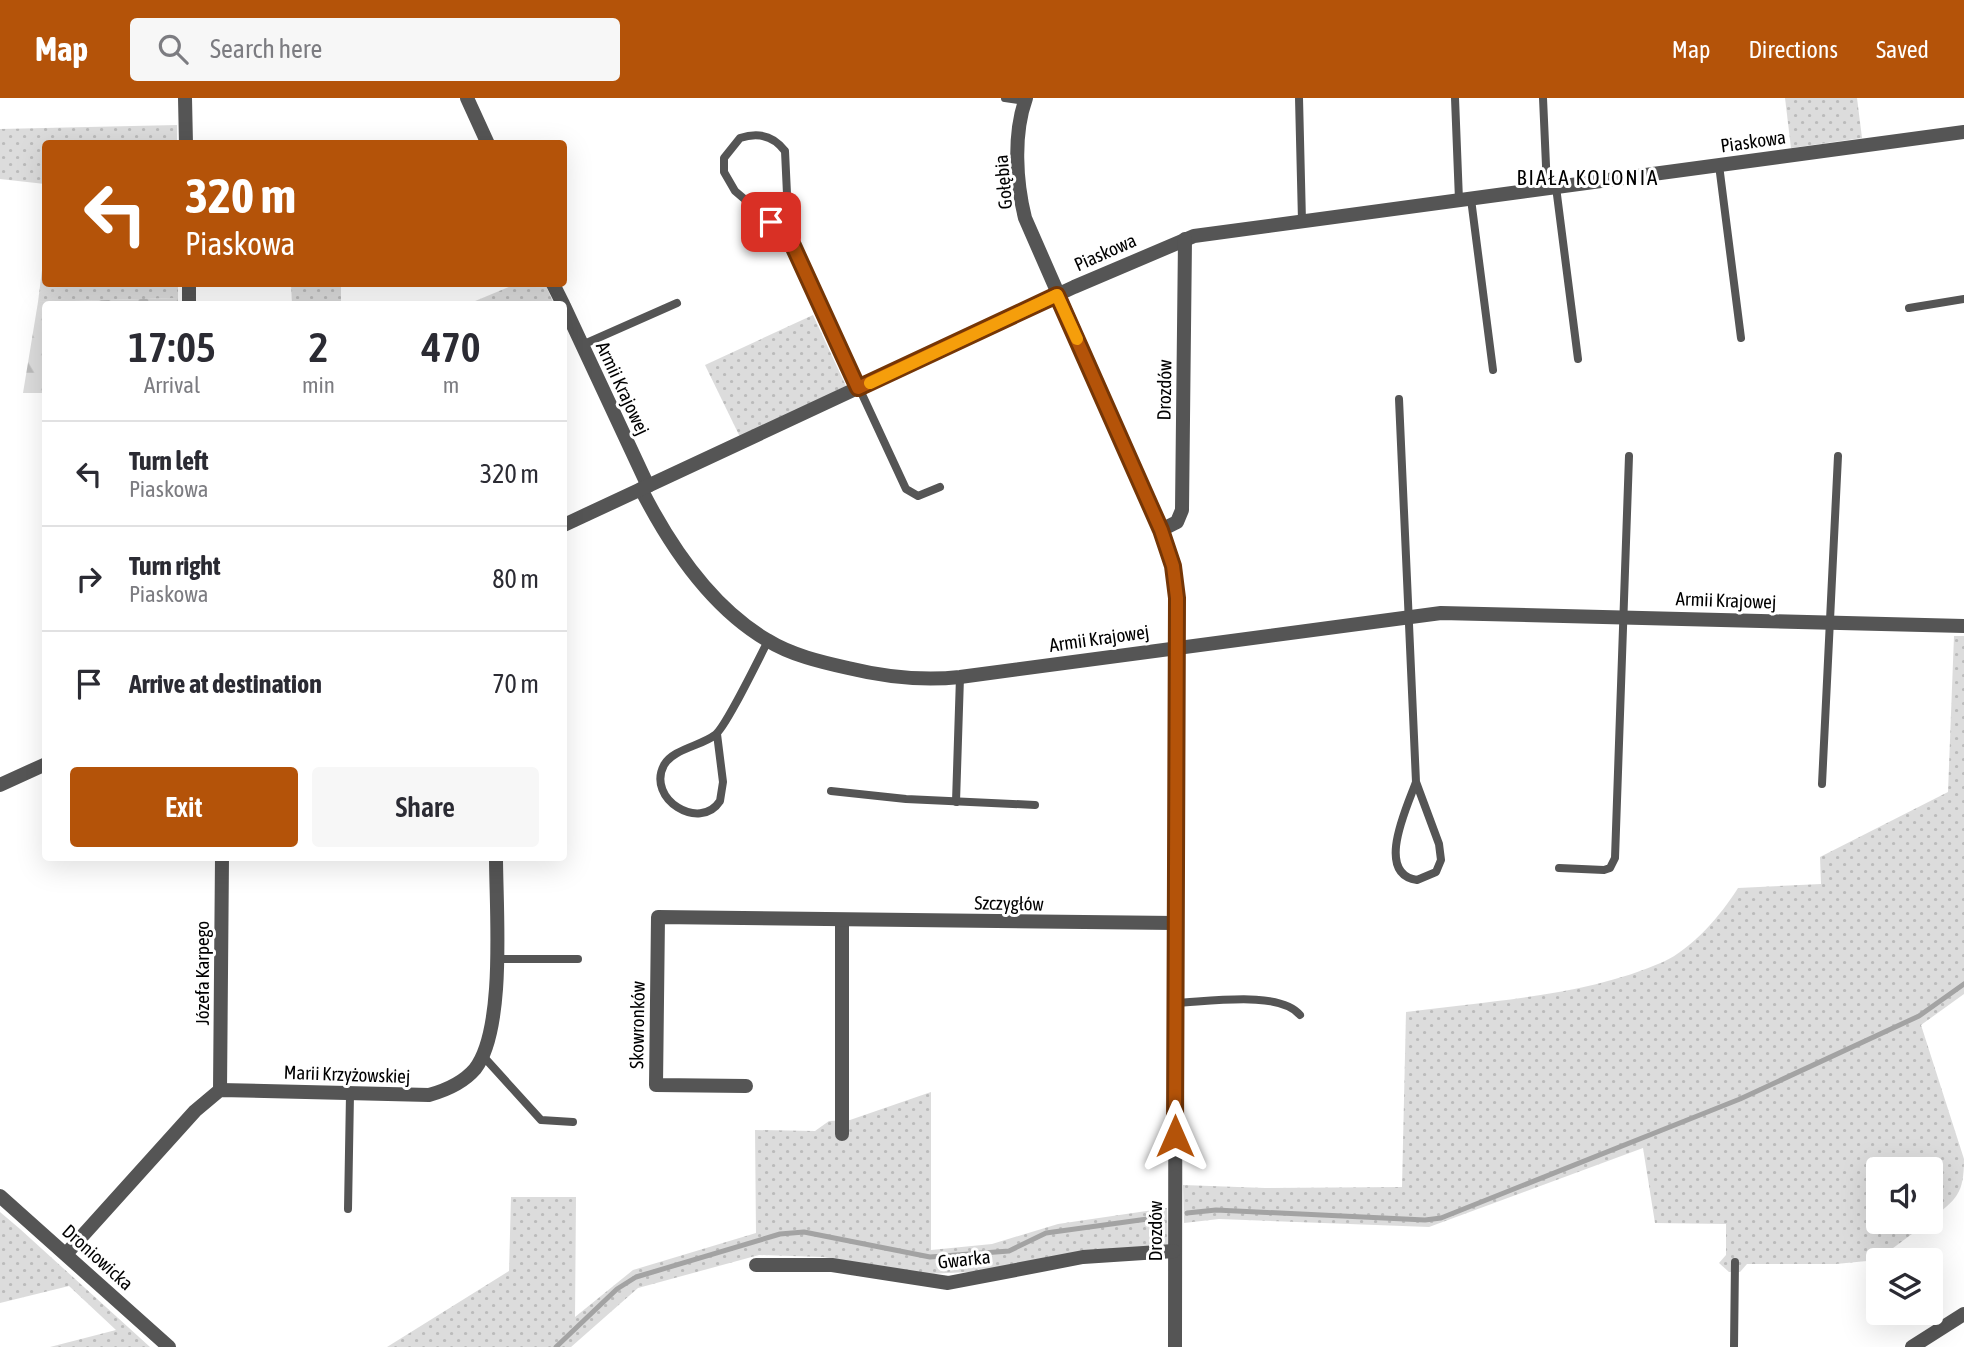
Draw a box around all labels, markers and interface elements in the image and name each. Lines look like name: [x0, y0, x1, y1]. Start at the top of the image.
search box: [130, 18, 620, 81]
text: Map: [35, 30, 88, 68]
icon: search: [154, 30, 192, 68]
text: Search here: [210, 34, 322, 64]
text: Map: [1672, 36, 1710, 63]
text: Directions: [1748, 36, 1838, 63]
text: Saved: [1876, 36, 1929, 63]
street label: Piaskowa: [1719, 126, 1787, 156]
street label: Gołębia: [990, 154, 1016, 210]
district label: BIAŁA KOLONIA: [1517, 165, 1659, 189]
text: 320 m: [185, 167, 296, 223]
icon: left: [70, 168, 161, 259]
pin: [741, 192, 801, 252]
icon: arrive: [752, 203, 790, 241]
text: Piaskowa: [185, 225, 295, 262]
street label: Piaskowa: [1071, 229, 1139, 275]
text: 17:05: [128, 323, 216, 371]
text: 2: [309, 323, 328, 371]
text: 470: [421, 323, 481, 371]
street label: Armii Krajowej: [592, 338, 654, 438]
street label: Drozdów: [1152, 359, 1176, 421]
text: Arrival: [144, 372, 200, 398]
text: min: [302, 372, 335, 398]
text: m: [443, 372, 459, 398]
text: Turn left: [129, 446, 209, 476]
icon: left: [70, 455, 108, 493]
text: 320 m: [480, 459, 539, 489]
text: Piaskowa: [129, 476, 208, 502]
text: Turn right: [129, 551, 220, 581]
icon: right: [70, 560, 108, 598]
text: 80 m: [492, 564, 539, 594]
text: Piaskowa: [129, 581, 208, 607]
street label: Armii Krajowej: [1675, 587, 1777, 613]
street label: Armii Krajowej: [1048, 620, 1150, 656]
icon: arrive: [70, 665, 108, 703]
text: Arrive at destination: [129, 669, 322, 699]
text: 70 m: [492, 669, 539, 699]
button: Exit: [70, 767, 298, 847]
button: Share: [312, 767, 539, 847]
street label: Szczygłów: [974, 891, 1045, 915]
street label: Józefa Karpego: [191, 921, 213, 1025]
street label: Skowronków: [625, 980, 649, 1069]
street label: Marii Krzyżowskiej: [283, 1061, 411, 1087]
position arrow: [1138, 1099, 1212, 1173]
map controls: [1866, 1157, 1943, 1325]
button: sound: [1866, 1157, 1943, 1234]
street label: Drozdów: [1144, 1200, 1166, 1261]
street label: Droniowicka: [58, 1220, 138, 1294]
street label: Gwarka: [937, 1245, 991, 1273]
button: layers: [1866, 1248, 1943, 1325]

